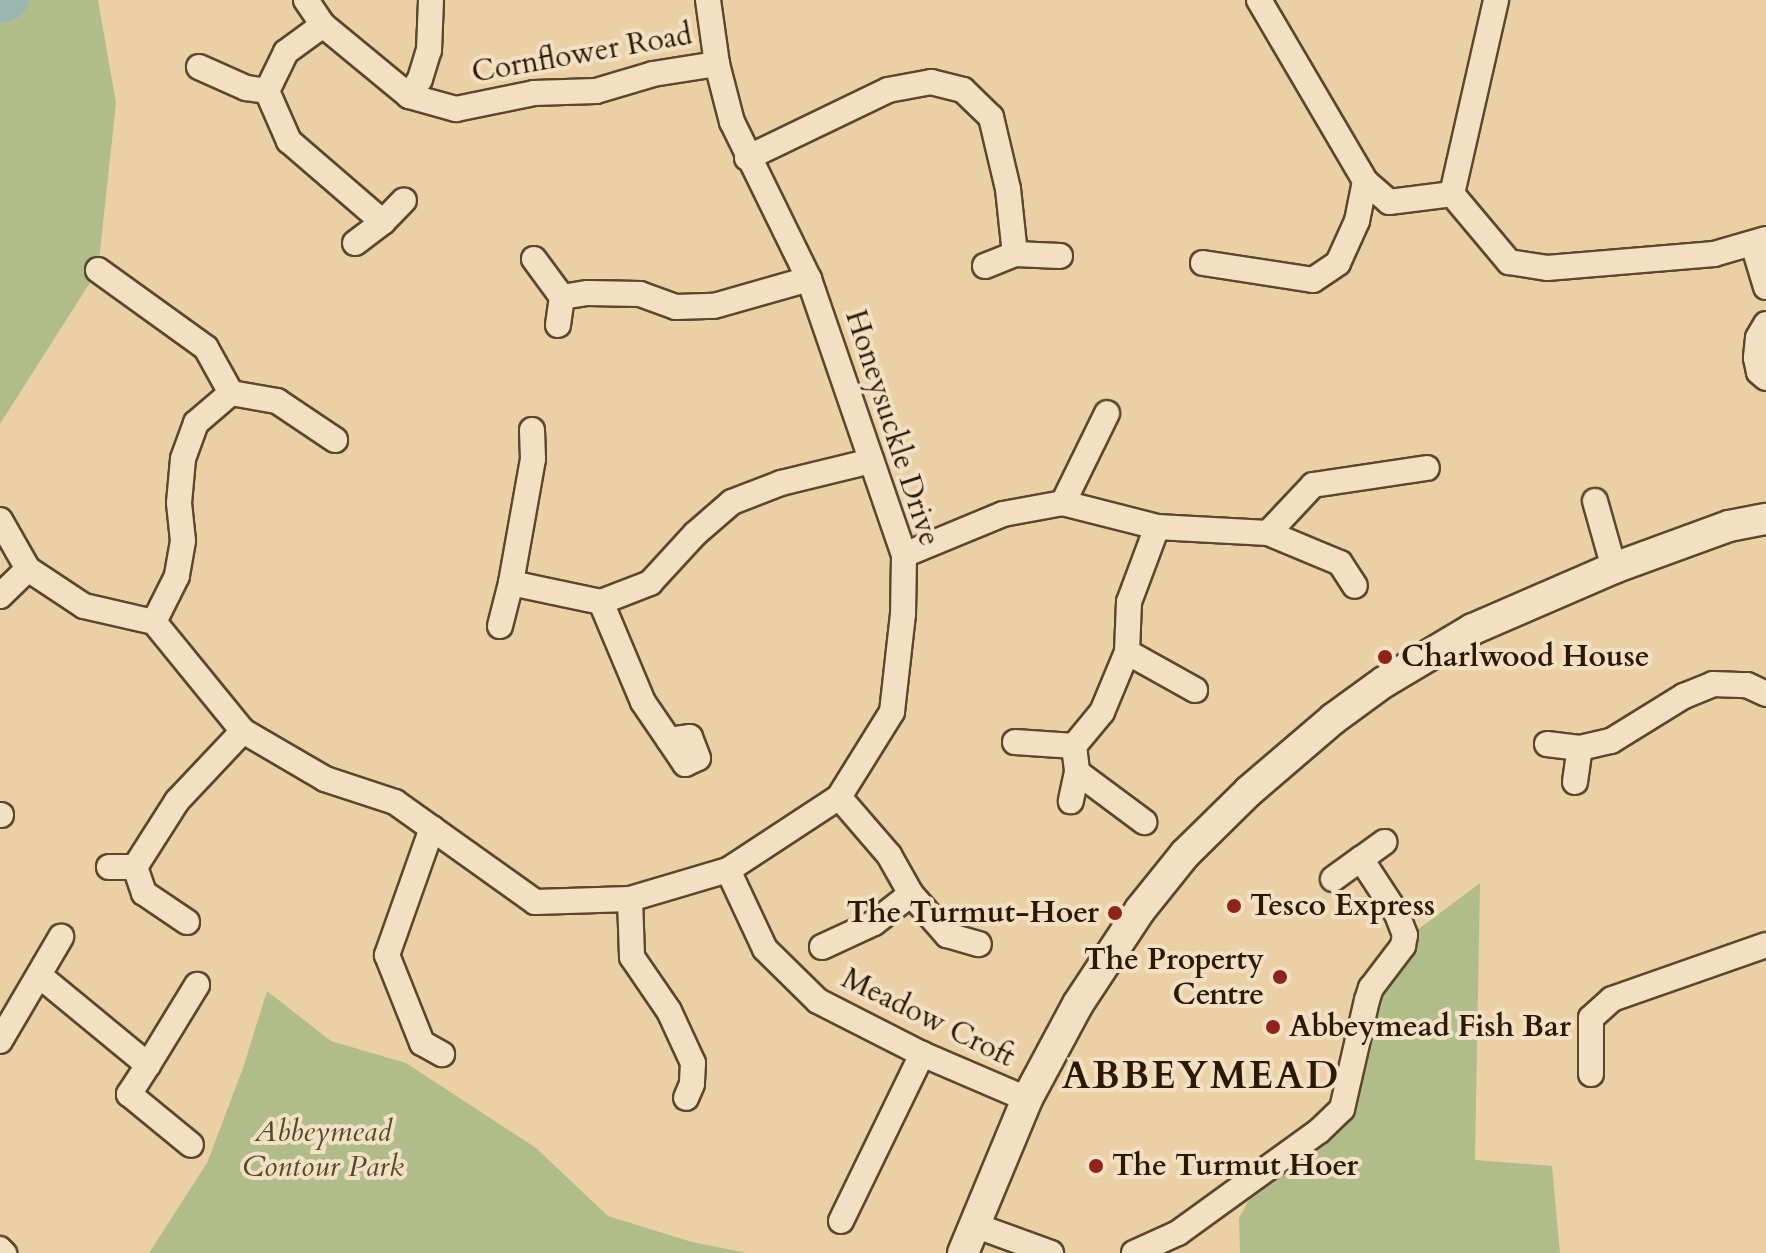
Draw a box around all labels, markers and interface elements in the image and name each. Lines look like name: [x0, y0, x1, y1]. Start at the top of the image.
street label: Cornflower Road: [469, 17, 695, 91]
street label: Honeysuckle Drive: [837, 305, 947, 551]
place label: Charlwood House: [1401, 639, 1650, 675]
marker: Charlwood House: [1376, 648, 1394, 666]
place label: Tesco Express: [1250, 888, 1435, 924]
place label: The Turmut-Hoer: [847, 895, 1099, 931]
marker: Tesco Express: [1225, 897, 1243, 915]
marker: The Turmut-Hoer: [1106, 904, 1124, 922]
place label: The Property Centre: [1084, 942, 1264, 1012]
street label: Meadow Croft: [836, 961, 1020, 1075]
marker: The Property Centre: [1271, 968, 1289, 986]
place label: Abbeymead Fish Bar: [1289, 1009, 1571, 1045]
marker: Abbeymead Fish Bar: [1264, 1018, 1282, 1036]
district label: ABBEYMEAD: [1062, 1054, 1340, 1100]
park label: Abbeymead Contour Park: [242, 1114, 404, 1184]
place label: The Turmut Hoer: [1112, 1148, 1358, 1184]
marker: The Turmut Hoer: [1087, 1157, 1105, 1175]

